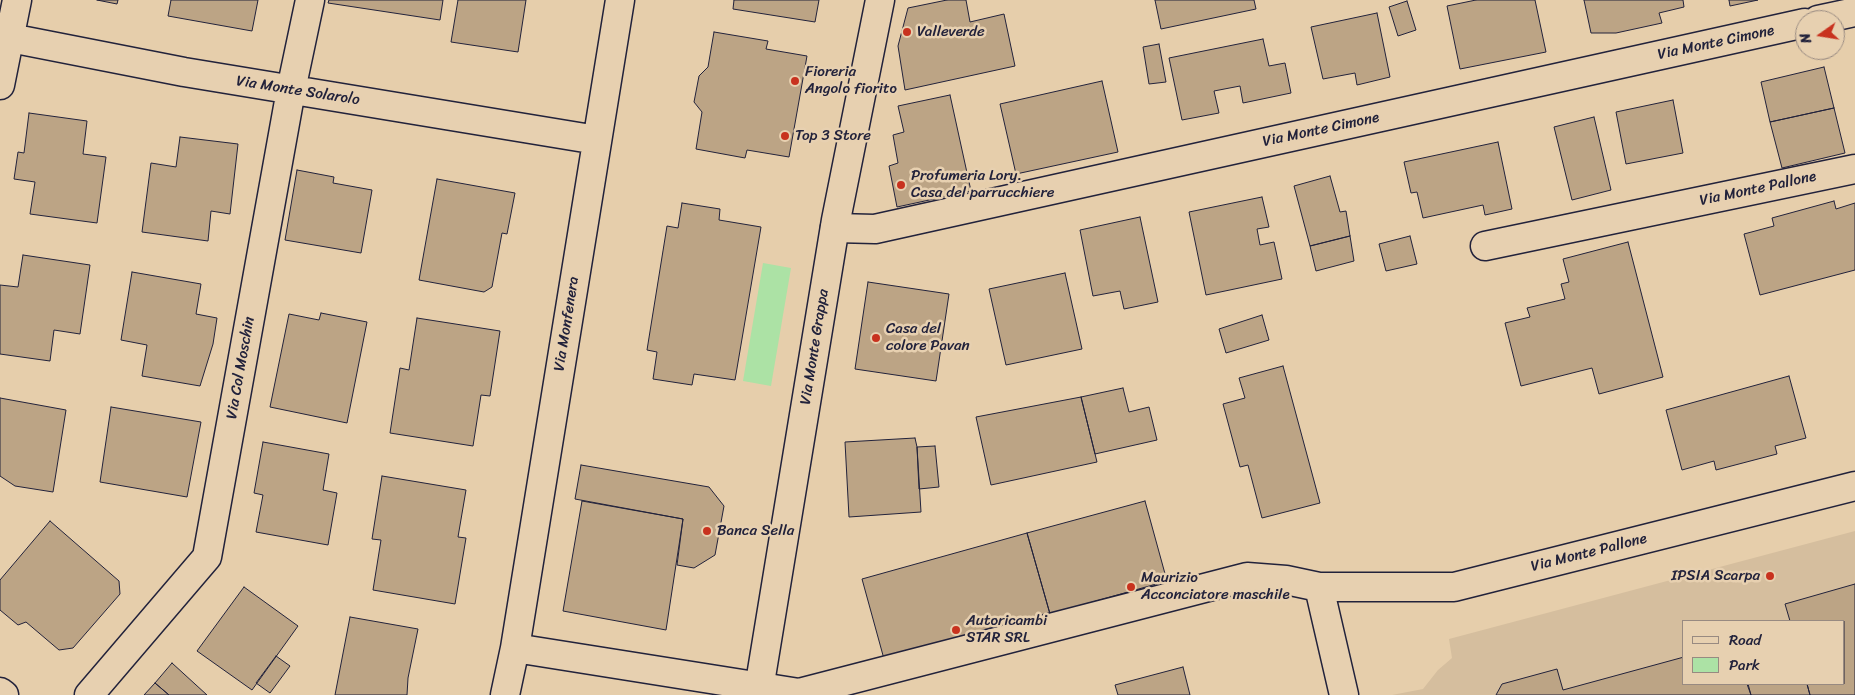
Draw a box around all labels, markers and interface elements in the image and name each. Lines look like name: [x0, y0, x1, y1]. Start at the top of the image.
north arrow: [1795, 10, 1845, 60]
street label: Via Monte Cimone: [1656, 22, 1776, 64]
place label: Valleverde: [917, 23, 985, 41]
marker: Valleverde: [901, 26, 913, 38]
text: N: [1793, 31, 1819, 46]
place label: Fioreria Angolo fiorito: [805, 63, 897, 98]
street label: Via Monte Solarolo: [235, 72, 361, 110]
marker: Fioreria Angolo fiorito: [789, 75, 801, 87]
street label: Via Monte Cimone: [1261, 109, 1381, 151]
place label: Top 3 Store: [795, 127, 871, 145]
marker: Top 3 Store: [779, 130, 791, 142]
place label: Profumeria Lory. Casa del parrucchiere: [911, 167, 1054, 202]
street label: Via Monte Pallone: [1698, 168, 1818, 210]
marker: Profumeria Lory. Casa del parrucchiere: [895, 179, 907, 191]
street label: Via Monfenera: [551, 275, 583, 373]
street label: Via Monte Grappa: [797, 288, 833, 406]
street label: Via Col Moschin: [223, 315, 259, 421]
place label: Casa del colore Pavan: [886, 320, 970, 355]
marker: Casa del colore Pavan: [870, 332, 882, 344]
place label: Banca Sella: [717, 522, 794, 540]
marker: Banca Sella: [701, 525, 713, 537]
street label: Via Monte Pallone: [1529, 530, 1649, 576]
place label: IPSIA Scarpa: [1671, 567, 1760, 585]
place label: Maurizio Acconciatore maschile: [1141, 569, 1290, 604]
marker: IPSIA Scarpa: [1764, 570, 1776, 582]
marker: Maurizio Acconciatore maschile: [1125, 581, 1137, 593]
place label: Autoricambi STAR SRL: [966, 612, 1047, 647]
legend: [1682, 620, 1845, 685]
marker: Autoricambi STAR SRL: [950, 624, 962, 636]
text: Road: [1729, 627, 1761, 653]
text: Park: [1729, 652, 1760, 678]

